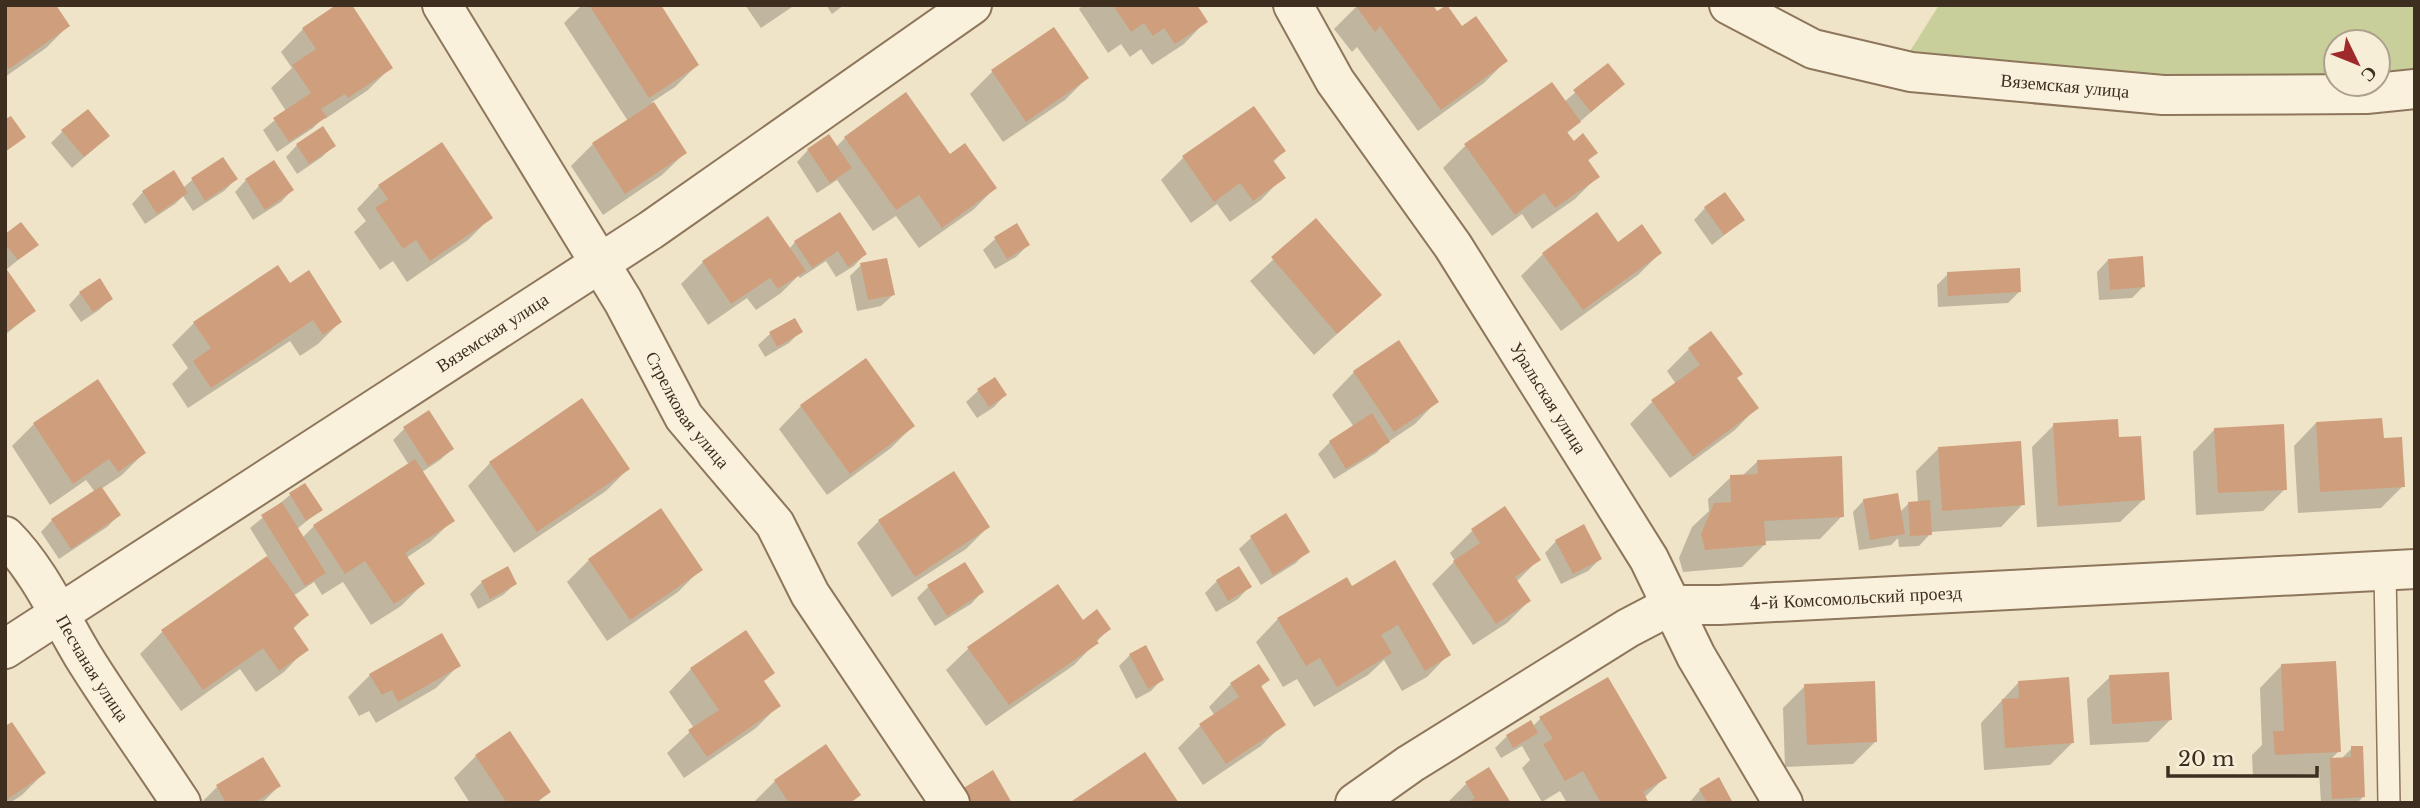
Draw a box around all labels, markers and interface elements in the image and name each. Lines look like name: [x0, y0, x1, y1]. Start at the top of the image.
north arrow: [2322, 28, 2392, 98]
text: С: [2356, 61, 2382, 87]
street label: Вяземская улица: [2000, 69, 2130, 103]
street label: Вяземская улица: [432, 288, 553, 377]
street label: Уральская улица: [1505, 338, 1591, 458]
street label: Стрелковая улица: [641, 348, 734, 473]
street label: 4-й Комсомольский проезд: [1749, 581, 1962, 614]
street label: Песчаная улица: [51, 611, 134, 726]
scale bar: [2168, 734, 2317, 778]
text: 20 m: [2178, 746, 2235, 772]

